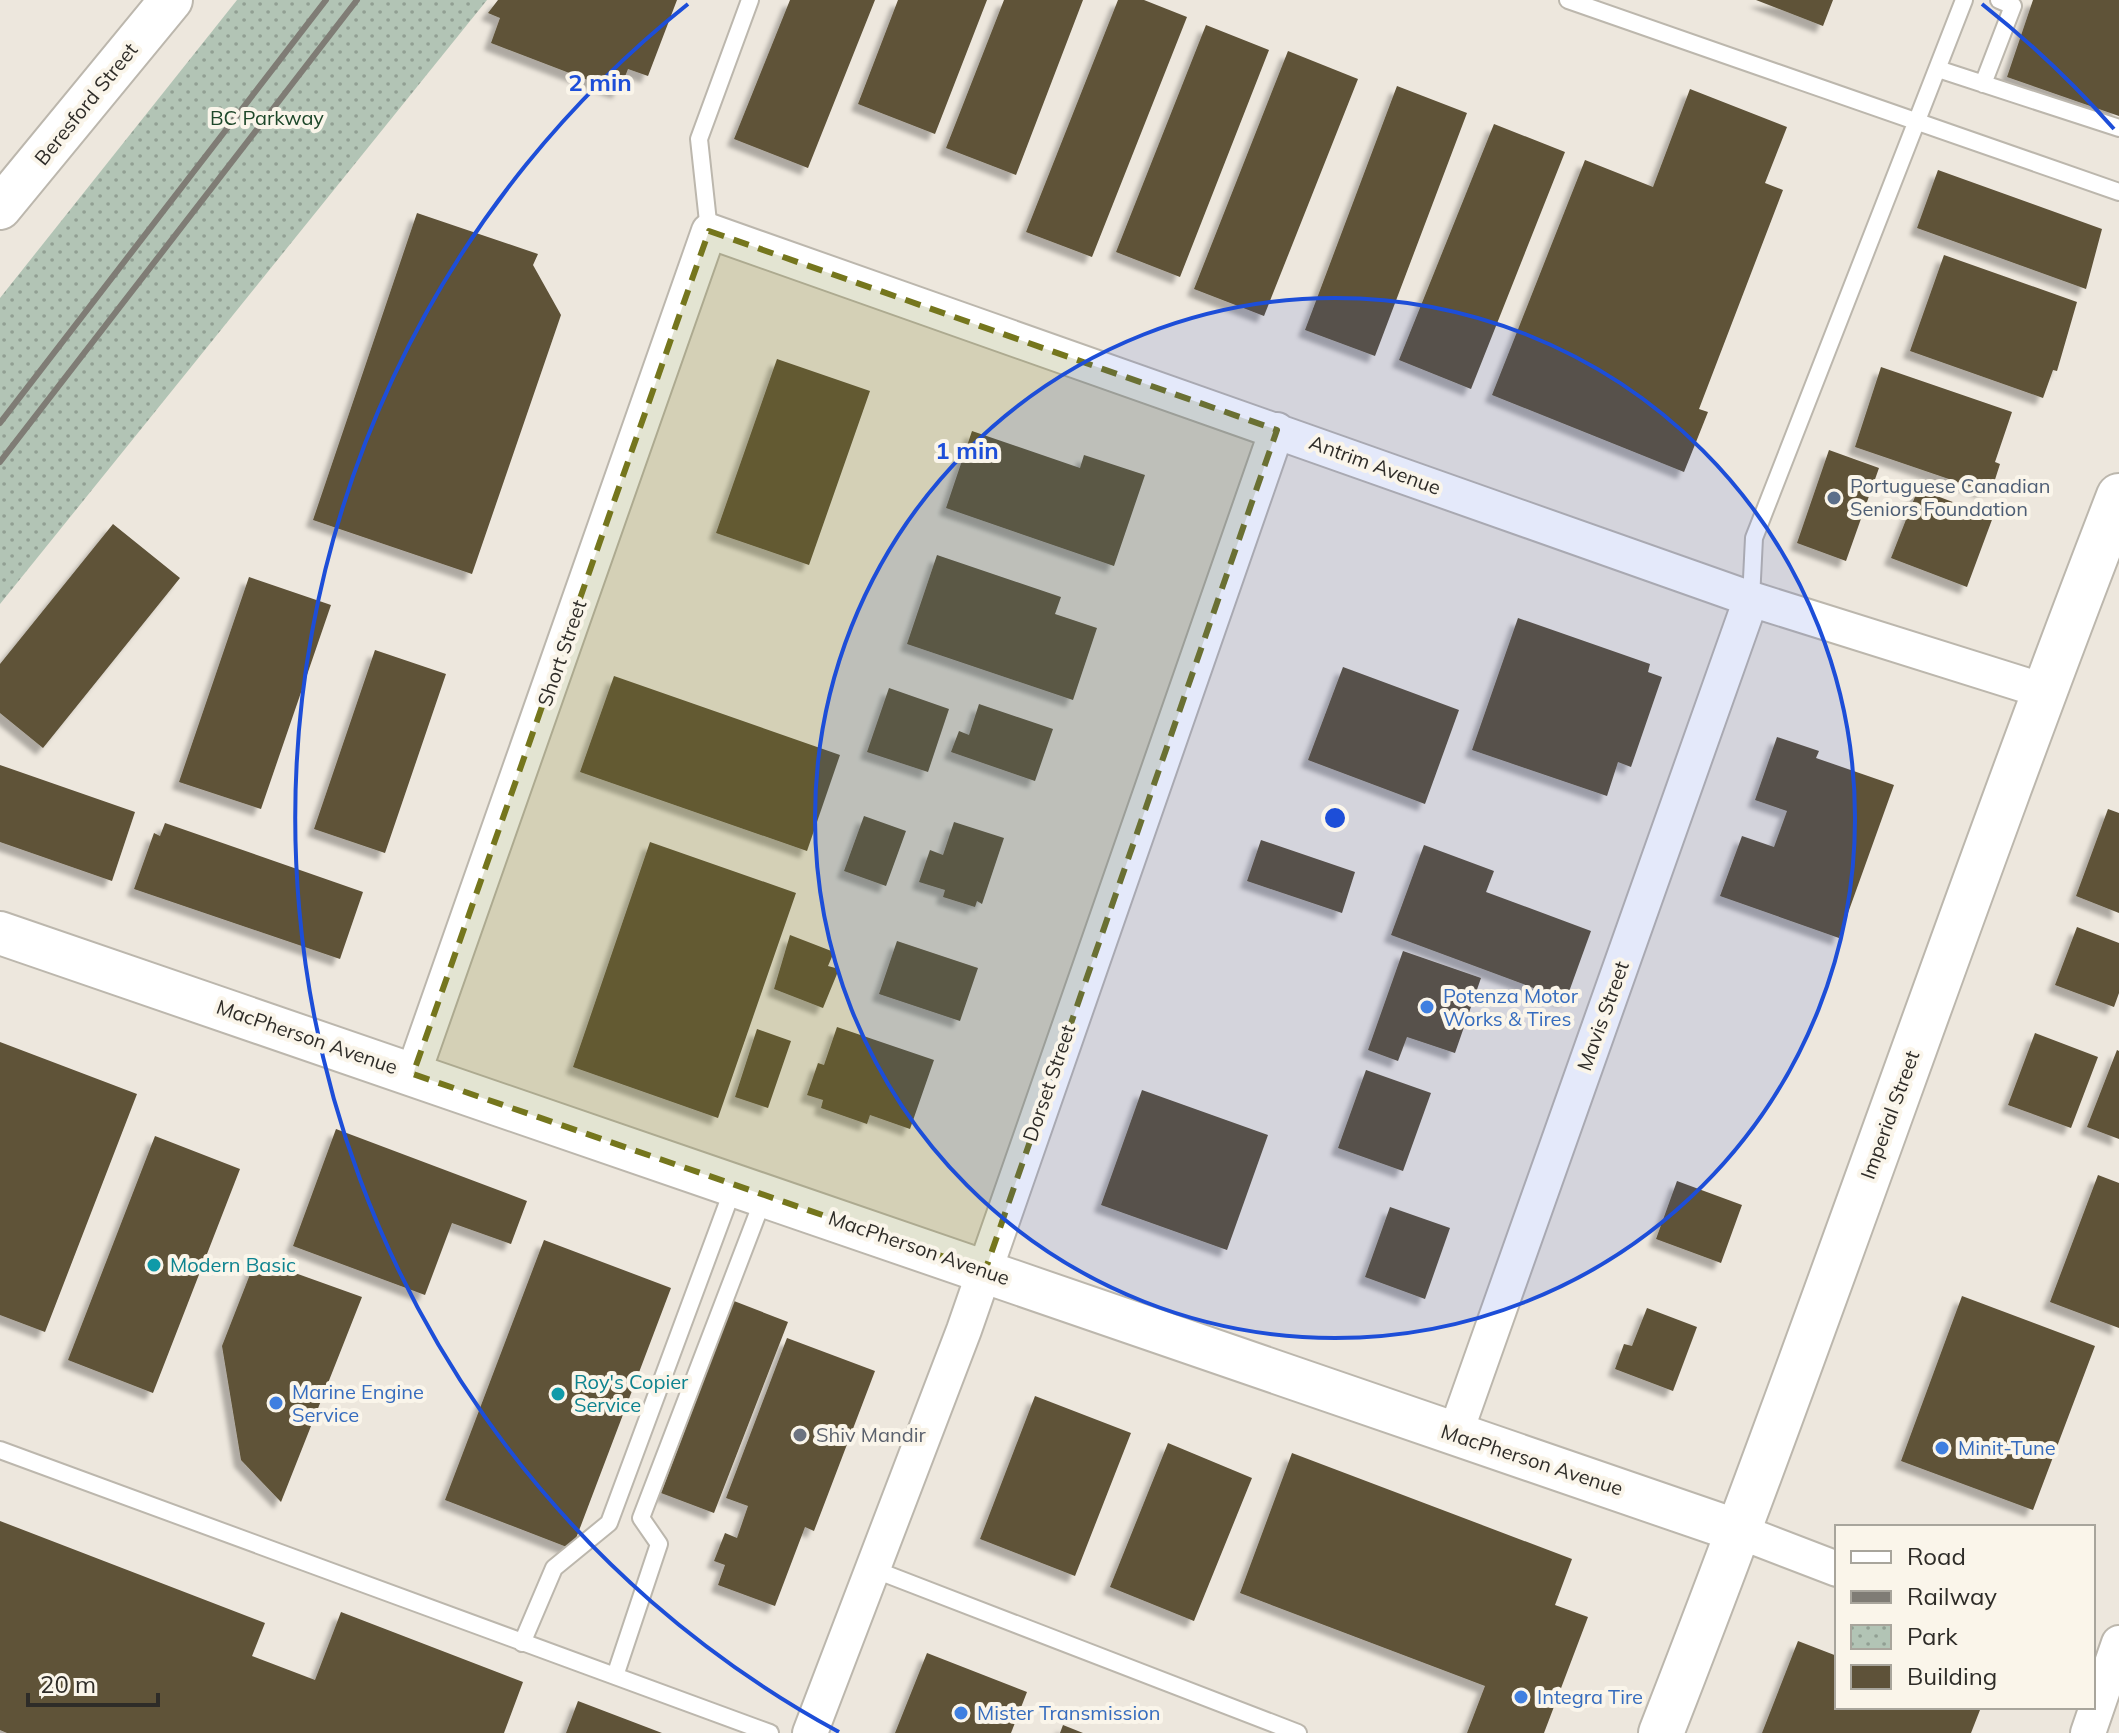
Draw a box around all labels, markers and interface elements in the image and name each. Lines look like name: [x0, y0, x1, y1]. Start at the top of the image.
street label: Beresford Street: [29, 38, 143, 170]
text: 2 min: [568, 67, 632, 97]
park label: BC Parkway: [210, 105, 324, 130]
street label: Antrim Avenue: [1306, 429, 1444, 500]
text: 1 min: [935, 435, 999, 465]
place label: Portuguese Canadian Seniors Foundation: [1850, 473, 2050, 521]
marker: Portuguese Canadian Seniors Foundation: [1825, 489, 1843, 507]
street label: Short Street: [532, 596, 591, 709]
centre of rings: [1321, 804, 1349, 832]
street label: Mavis Street: [1571, 958, 1634, 1074]
place label: Potenza Motor Works & Tires: [1443, 983, 1579, 1031]
street label: MacPherson Avenue: [213, 994, 401, 1079]
marker: Potenza Motor Works & Tires: [1418, 998, 1436, 1016]
street label: Dorset Street: [1017, 1021, 1080, 1145]
street label: Imperial Street: [1855, 1047, 1924, 1183]
street label: MacPherson Avenue: [825, 1205, 1013, 1290]
place label: Modern Basic: [170, 1252, 296, 1277]
marker: Modern Basic: [145, 1256, 163, 1274]
place label: Roy's Copier Service: [574, 1369, 689, 1417]
place label: Marine Engine Service: [292, 1379, 424, 1427]
marker: Roy's Copier Service: [549, 1385, 567, 1403]
marker: Marine Engine Service: [267, 1394, 285, 1412]
street label: MacPherson Avenue: [1438, 1418, 1626, 1501]
place label: Shiv Mandir: [816, 1422, 926, 1447]
marker: Shiv Mandir: [791, 1426, 809, 1444]
place label: Minit-Tune: [1958, 1435, 2056, 1460]
marker: Minit-Tune: [1933, 1439, 1951, 1457]
legend: [1835, 1525, 2095, 1709]
text: Road: [1907, 1541, 1966, 1571]
text: Railway: [1907, 1581, 1997, 1611]
text: Park: [1907, 1621, 1958, 1651]
scale bar: [28, 1657, 158, 1707]
text: Building: [1907, 1661, 1997, 1691]
text: 20 m: [40, 1669, 96, 1699]
place label: Integra Tire: [1537, 1684, 1643, 1709]
marker: Integra Tire: [1512, 1688, 1530, 1706]
place label: Mister Transmission: [977, 1700, 1160, 1725]
marker: Mister Transmission: [952, 1704, 970, 1722]

